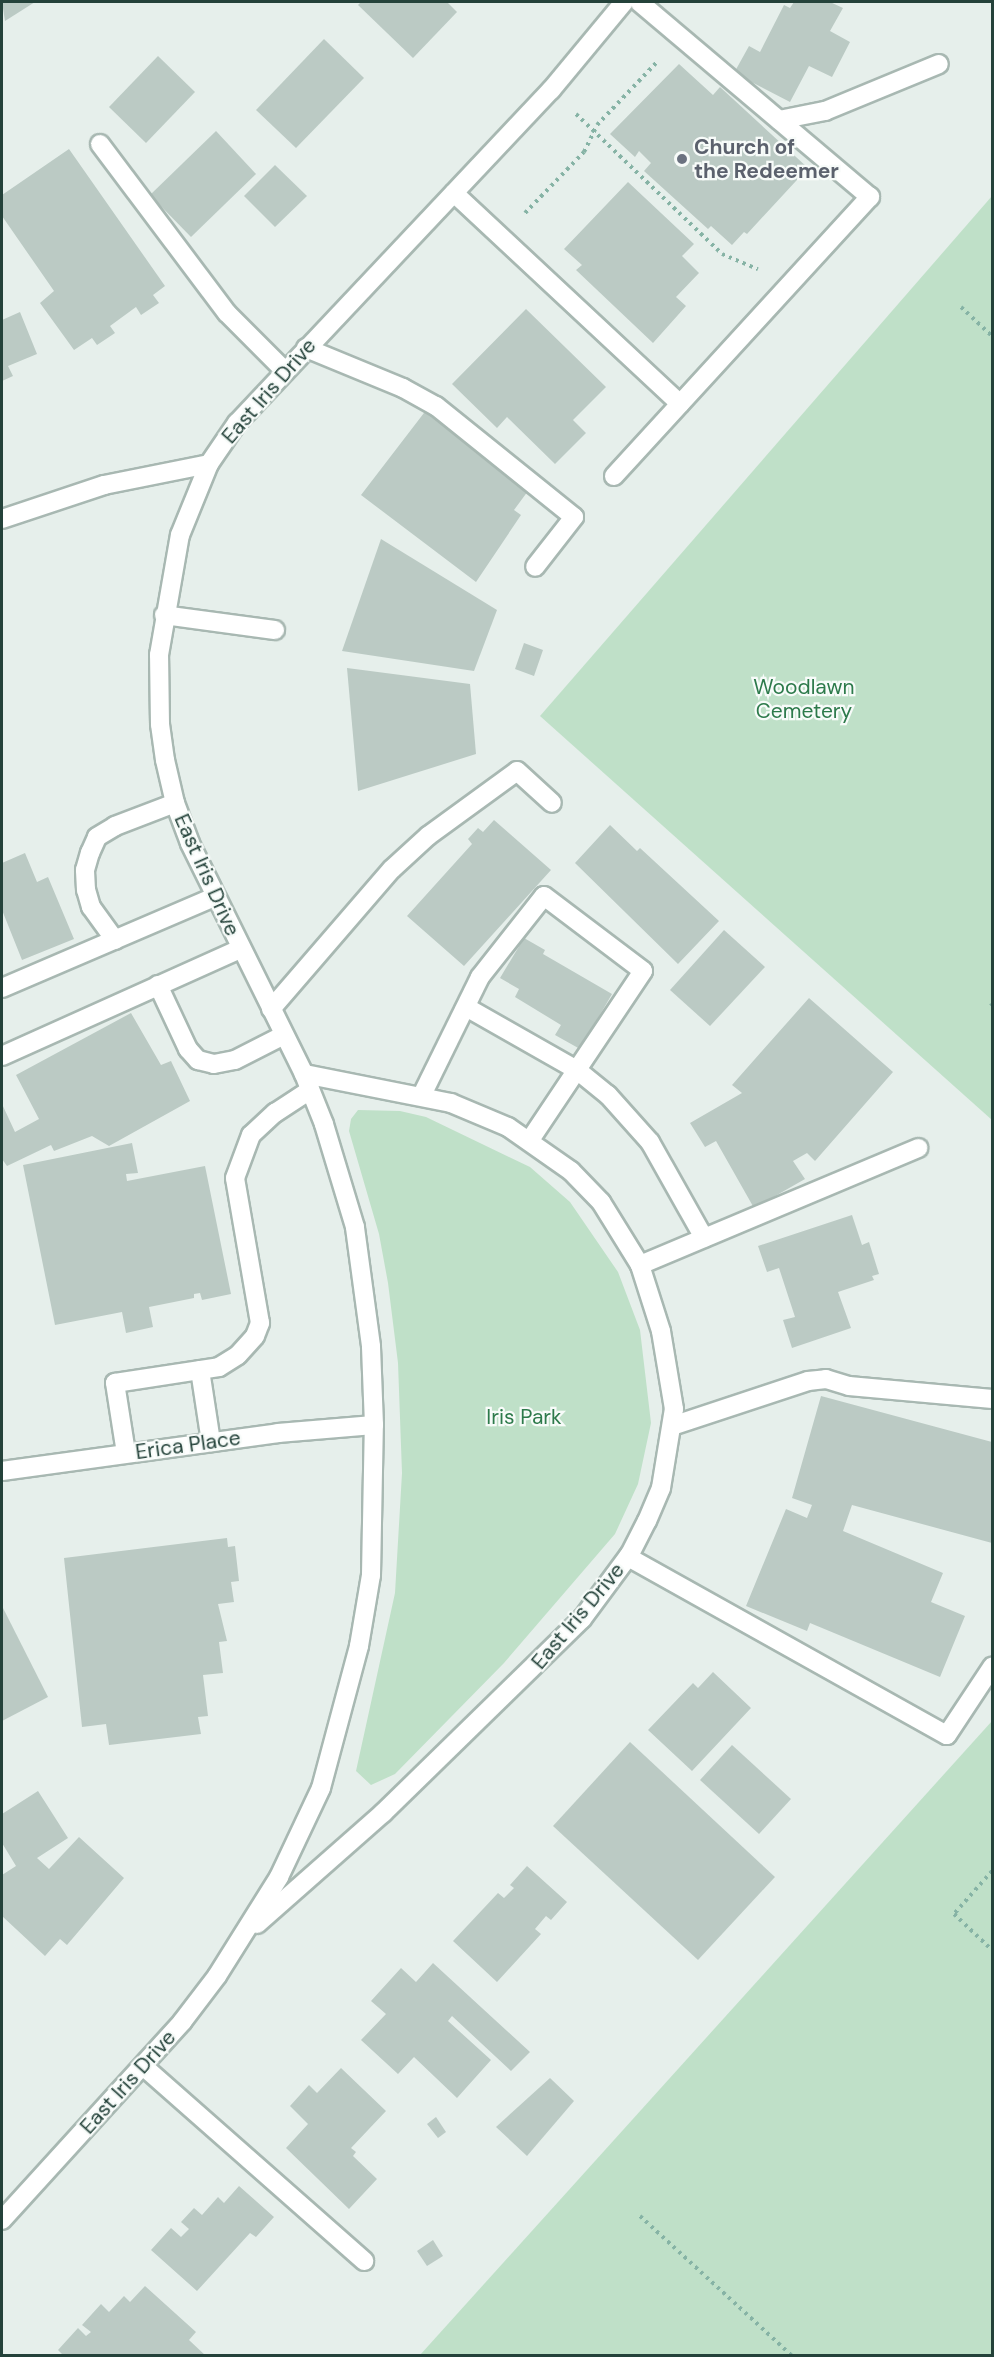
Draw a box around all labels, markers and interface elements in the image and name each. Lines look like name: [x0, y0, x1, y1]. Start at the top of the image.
place label: Church of the Redeemer: [694, 134, 839, 184]
marker: Church of the Redeemer: [675, 152, 689, 166]
street label: East Iris Drive: [217, 333, 321, 449]
park label: Woodlawn Cemetery: [753, 674, 855, 724]
street label: East Iris Drive: [169, 810, 245, 940]
park label: Iris Park: [486, 1404, 562, 1430]
street label: Erica Place: [134, 1425, 242, 1465]
street label: East Iris Drive: [526, 1558, 630, 1674]
street label: East Iris Drive: [75, 2025, 181, 2139]

